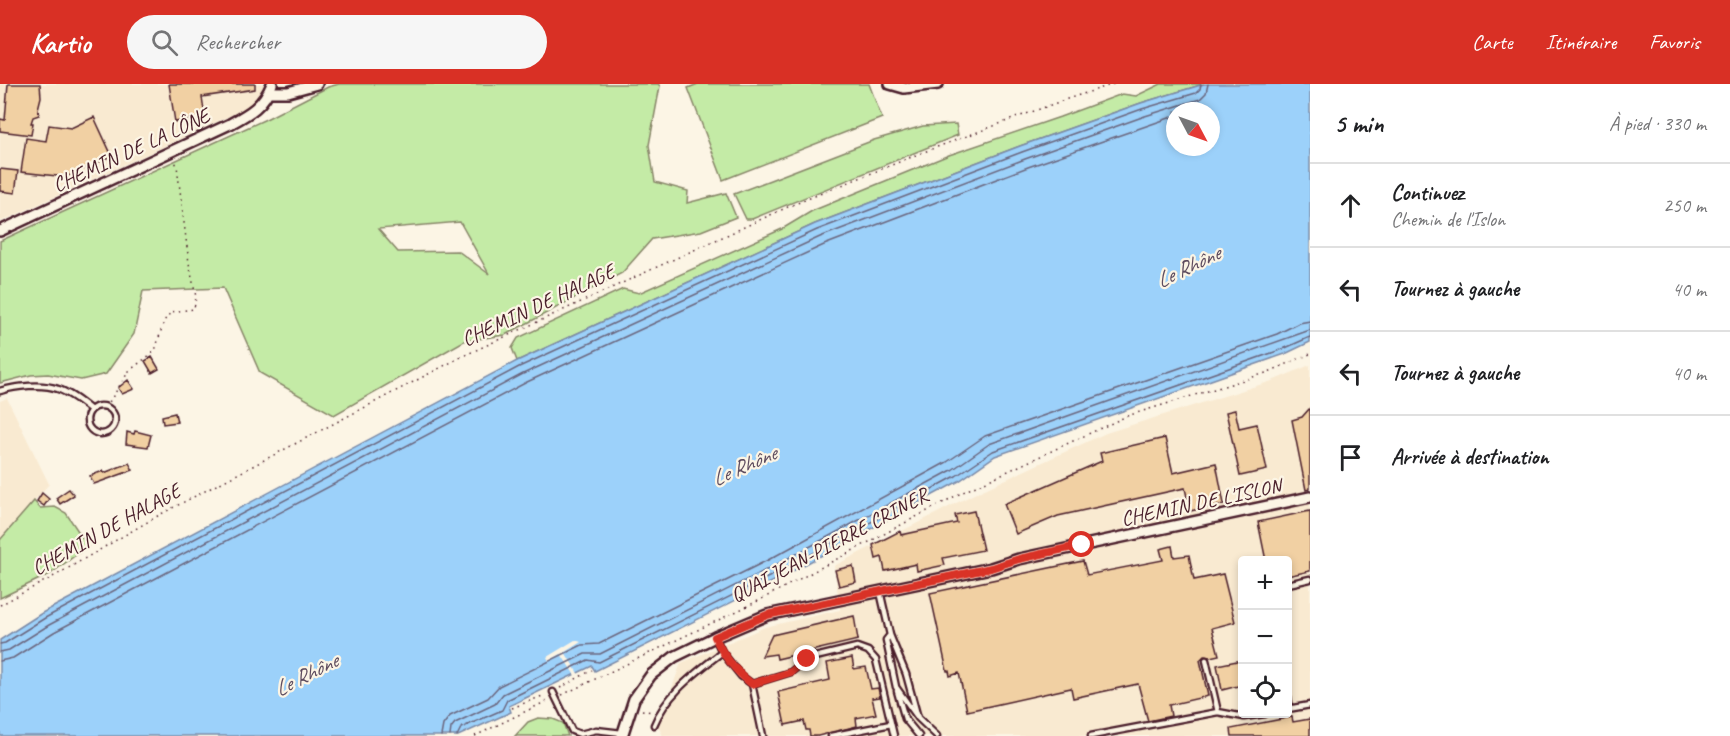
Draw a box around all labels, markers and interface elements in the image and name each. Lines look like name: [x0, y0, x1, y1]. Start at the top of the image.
search box: [127, 15, 547, 69]
text: Kartio: [30, 25, 91, 60]
icon: search: [148, 26, 181, 59]
text: Rechercher: [196, 28, 280, 56]
text: Carte: [1472, 29, 1513, 55]
text: Itinéraire: [1546, 29, 1616, 55]
text: Favoris: [1649, 29, 1700, 55]
street label: CHEMIN DE LA LÔNE: [48, 101, 216, 198]
north arrow: [1166, 102, 1220, 156]
text: 5 min: [1334, 107, 1383, 140]
text: À pied · 330 m: [1609, 111, 1706, 136]
text: Continuez: [1391, 179, 1464, 207]
icon: ahead: [1334, 189, 1367, 222]
text: 250 m: [1663, 193, 1706, 218]
text: Chemin de l'Islon: [1391, 207, 1505, 232]
water label: Le Rhône: [1151, 238, 1228, 294]
street label: CHEMIN DE HALAGE: [457, 257, 621, 352]
icon: left: [1334, 273, 1367, 306]
text: Tournez à gauche: [1391, 275, 1519, 303]
text: 40 m: [1672, 277, 1706, 302]
icon: left: [1334, 357, 1367, 390]
text: Tournez à gauche: [1391, 359, 1519, 387]
text: 40 m: [1672, 361, 1706, 386]
water label: Le Rhône: [707, 438, 784, 493]
icon: arrive: [1334, 441, 1367, 474]
text: Arrivée à destination: [1391, 443, 1549, 471]
street label: CHEMIN DE L'ISLON: [1118, 472, 1287, 532]
street label: CHEMIN DE HALAGE: [27, 476, 187, 581]
street label: QUAI JEAN-PIERRE CRINER: [726, 481, 935, 608]
route start: [1068, 531, 1094, 557]
map controls: [1238, 556, 1292, 718]
button: +: [1238, 556, 1292, 610]
button: −: [1238, 610, 1292, 664]
water label: Le Rhône: [269, 645, 346, 703]
route end: [793, 645, 819, 671]
button: locate: [1238, 664, 1292, 718]

